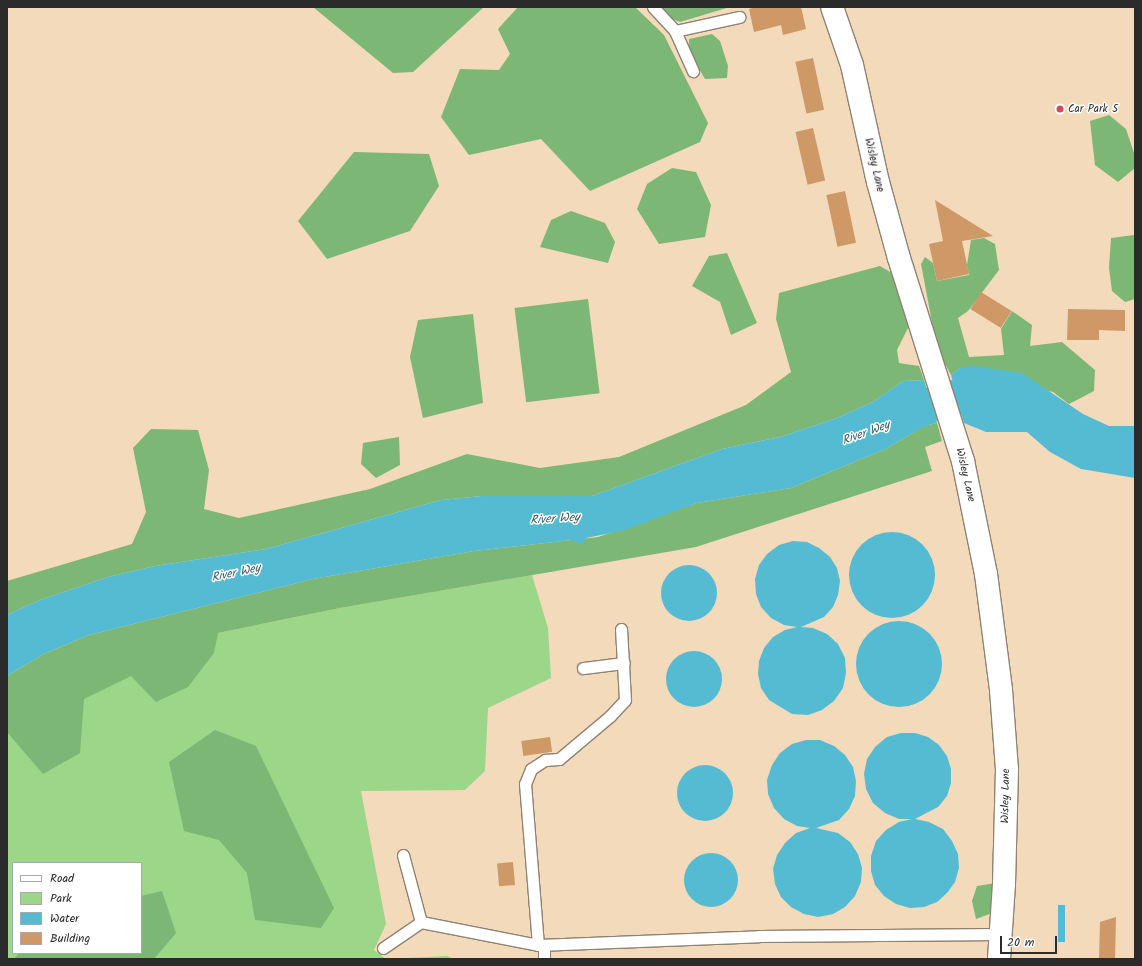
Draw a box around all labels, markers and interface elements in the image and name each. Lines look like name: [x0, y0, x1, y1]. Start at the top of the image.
place label: Car Park 5: [1068, 102, 1118, 116]
marker: Car Park 5: [1055, 104, 1065, 114]
street label: Wisley Lane: [861, 137, 887, 193]
water label: River Wey: [840, 418, 892, 448]
street label: Wisley Lane: [952, 447, 978, 503]
water label: River Wey: [530, 510, 580, 528]
water label: River Wey: [210, 561, 262, 585]
street label: Wisley Lane: [999, 768, 1013, 824]
legend: [12, 862, 142, 954]
text: Road: [50, 869, 74, 888]
text: Park: [50, 889, 72, 908]
text: Water: [50, 909, 79, 928]
scale bar: [1002, 928, 1059, 954]
text: Building: [50, 929, 90, 948]
text: 20 m: [1007, 933, 1034, 952]

